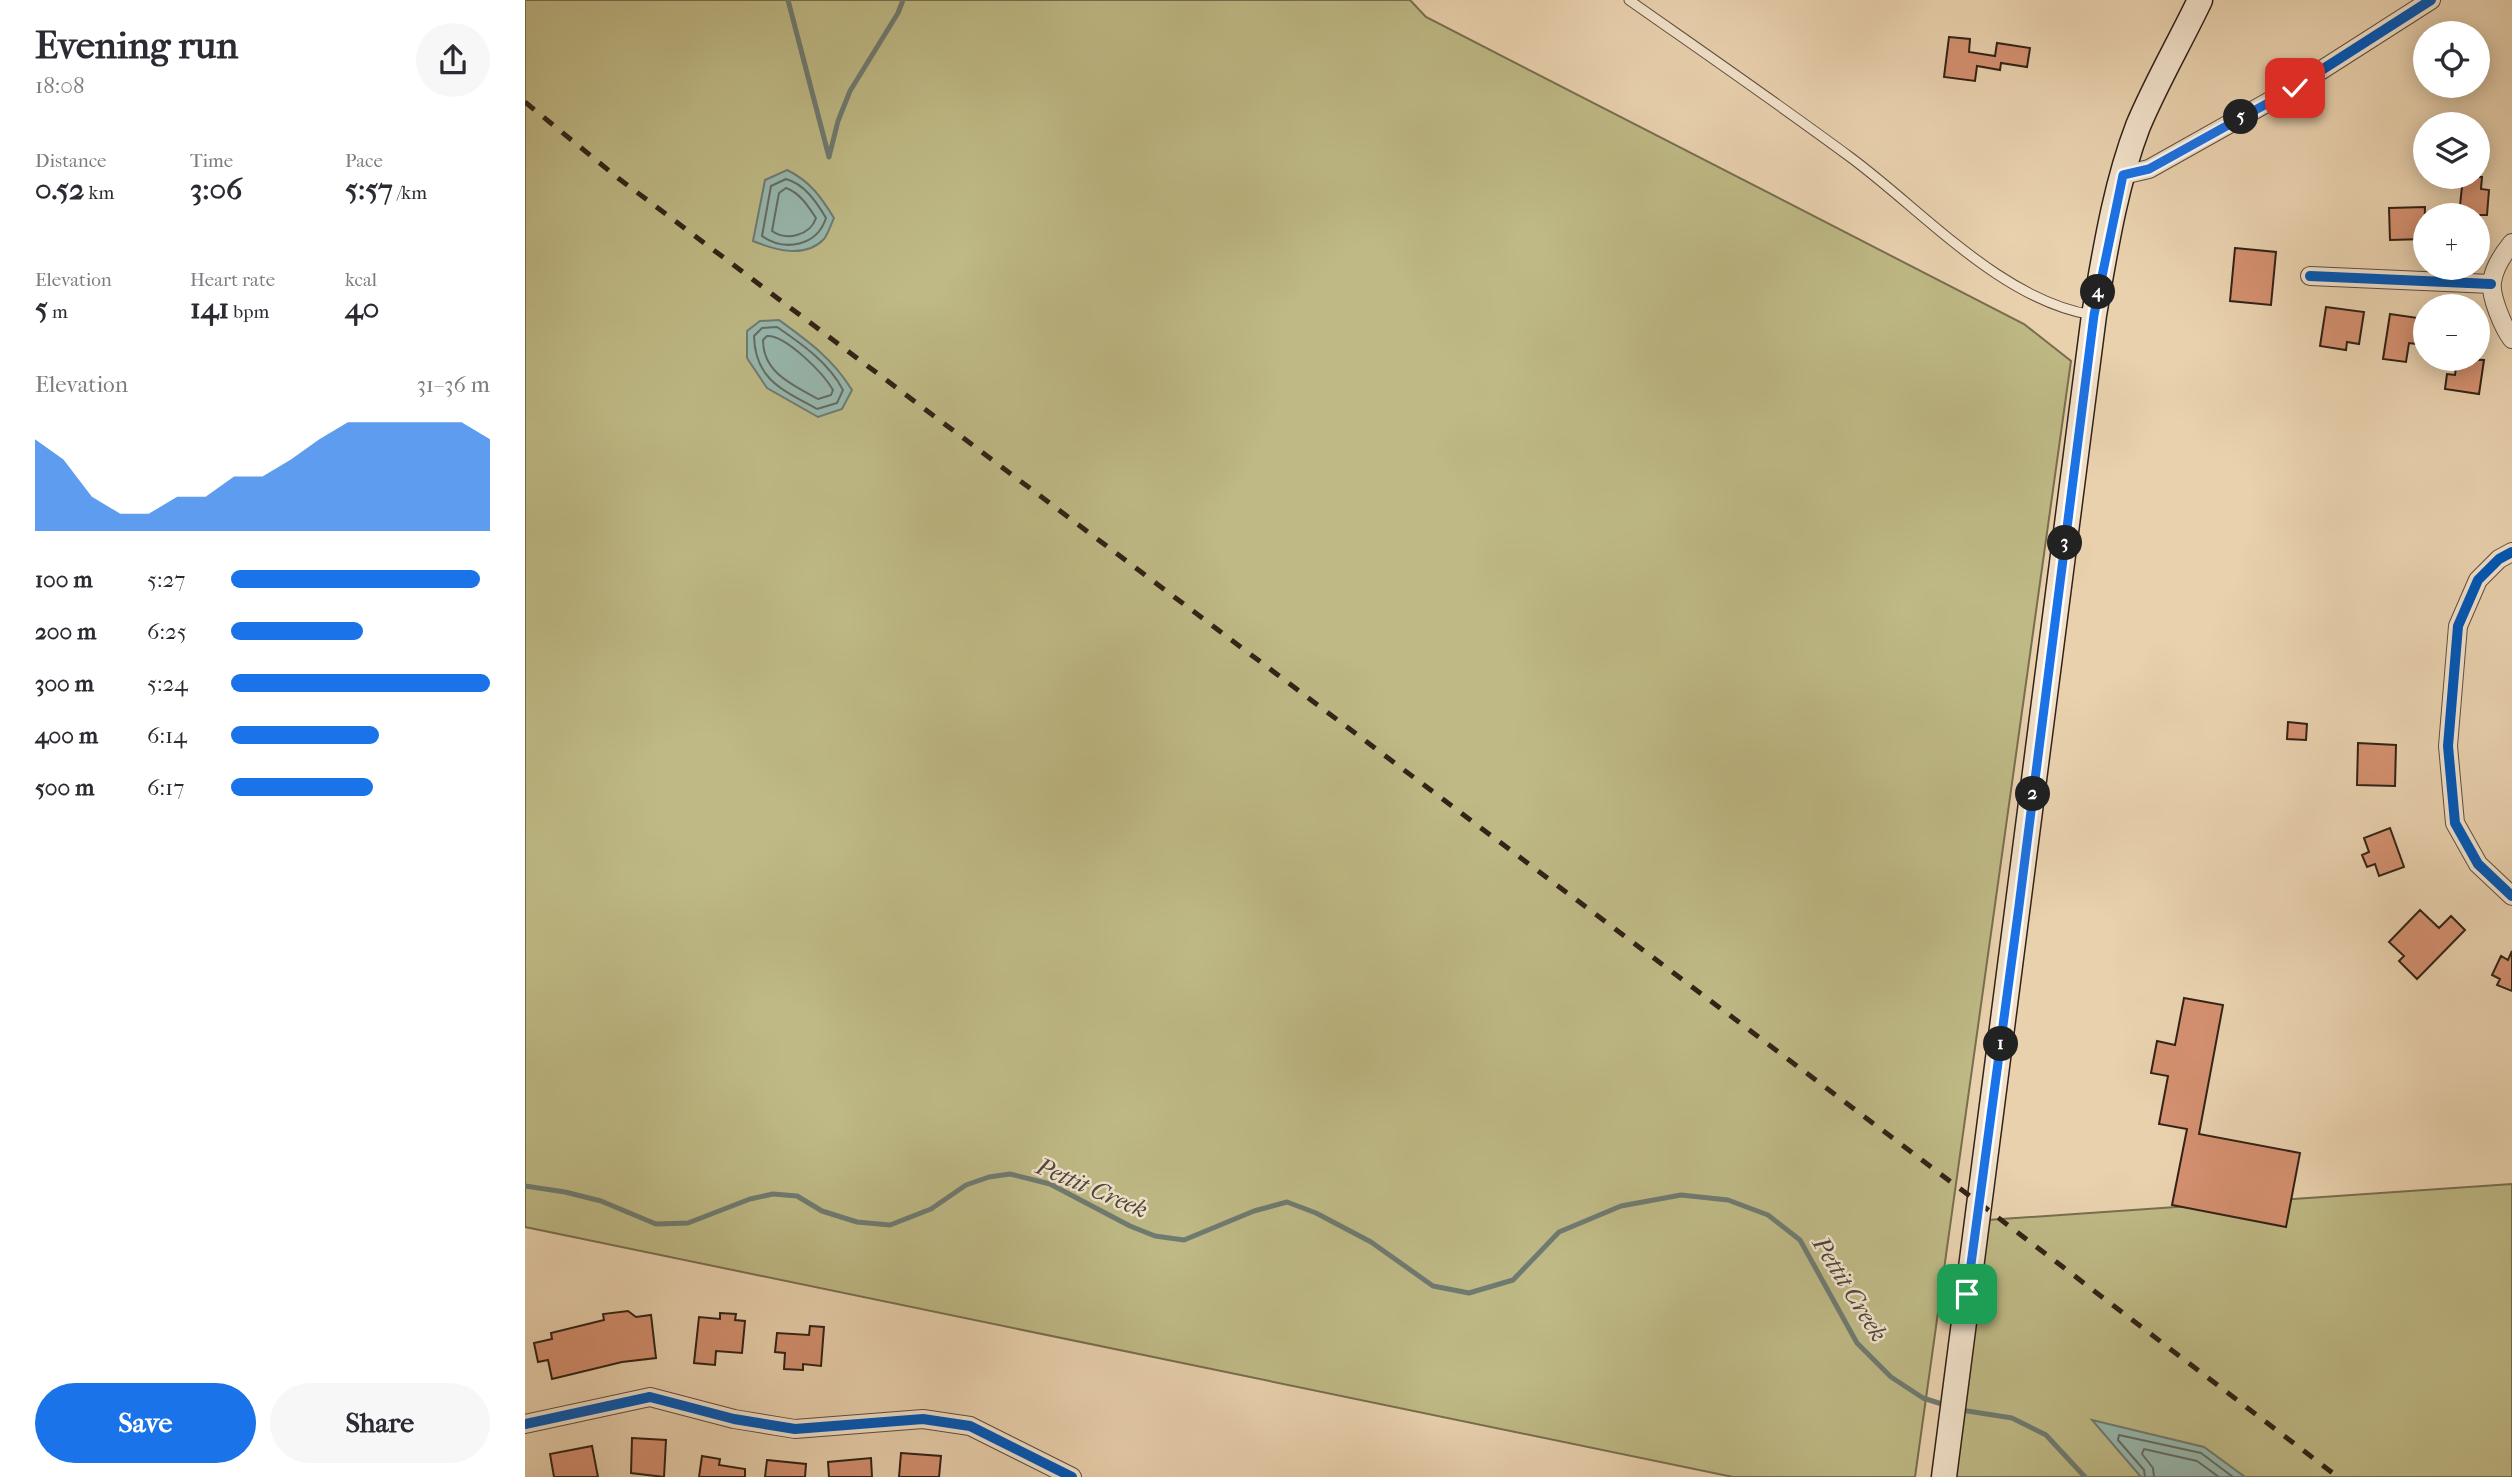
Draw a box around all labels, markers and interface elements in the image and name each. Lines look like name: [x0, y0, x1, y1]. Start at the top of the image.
map controls: [2413, 21, 2490, 371]
button: locate: [2413, 21, 2490, 98]
text: Evening run: [35, 23, 238, 68]
button: share: [416, 23, 490, 97]
pin: [2265, 58, 2325, 118]
icon: check: [2276, 69, 2314, 107]
text: 18:08: [35, 72, 85, 99]
pin: 5: [2223, 100, 2259, 134]
text: 5: [2236, 105, 2245, 127]
button: layers: [2413, 112, 2490, 189]
text: Distance: [35, 150, 106, 172]
text: Time: [190, 150, 233, 172]
text: Pace: [345, 150, 383, 172]
text: 0.52: [35, 172, 85, 207]
text: 3:06: [190, 172, 242, 207]
text: 5:57: [345, 172, 393, 207]
text: km: [85, 182, 114, 204]
text: /km: [393, 182, 427, 204]
button: +: [2413, 203, 2490, 280]
text: Elevation: [35, 269, 112, 291]
text: Heart rate: [190, 269, 275, 291]
text: kcal: [345, 269, 377, 291]
pin: 4: [2081, 274, 2115, 310]
text: 4: [2092, 280, 2103, 302]
text: 5: [35, 291, 48, 326]
text: 141: [190, 291, 229, 326]
text: 40: [345, 291, 379, 326]
button: −: [2413, 294, 2490, 371]
text: m: [48, 301, 68, 323]
text: bpm: [229, 301, 269, 323]
text: Elevation: [35, 371, 128, 398]
text: 31–36 m: [416, 371, 490, 398]
pin: 3: [2047, 526, 2083, 560]
text: 3: [2061, 531, 2068, 553]
text: 100 m: [35, 566, 93, 593]
text: 5:27: [147, 566, 185, 593]
text: 200 m: [35, 618, 96, 645]
text: 6:25: [147, 618, 187, 645]
text: 300 m: [35, 670, 94, 697]
text: 5:24: [147, 670, 188, 697]
text: 400 m: [35, 722, 98, 749]
text: 6:14: [147, 722, 187, 749]
text: 500 m: [35, 774, 94, 801]
text: 6:17: [147, 774, 184, 801]
pin: 2: [2015, 776, 2051, 812]
text: 2: [2028, 782, 2037, 804]
pin: 1: [1983, 1026, 2019, 1062]
text: 1: [1997, 1032, 2004, 1054]
water label: Pettit Creek: [1031, 1152, 1152, 1224]
water label: Pettit Creek: [1806, 1231, 1893, 1347]
pin: [1937, 1264, 1997, 1324]
icon: arrive: [1948, 1275, 1986, 1313]
button: Save: [35, 1383, 256, 1463]
button: Share: [270, 1383, 490, 1463]

